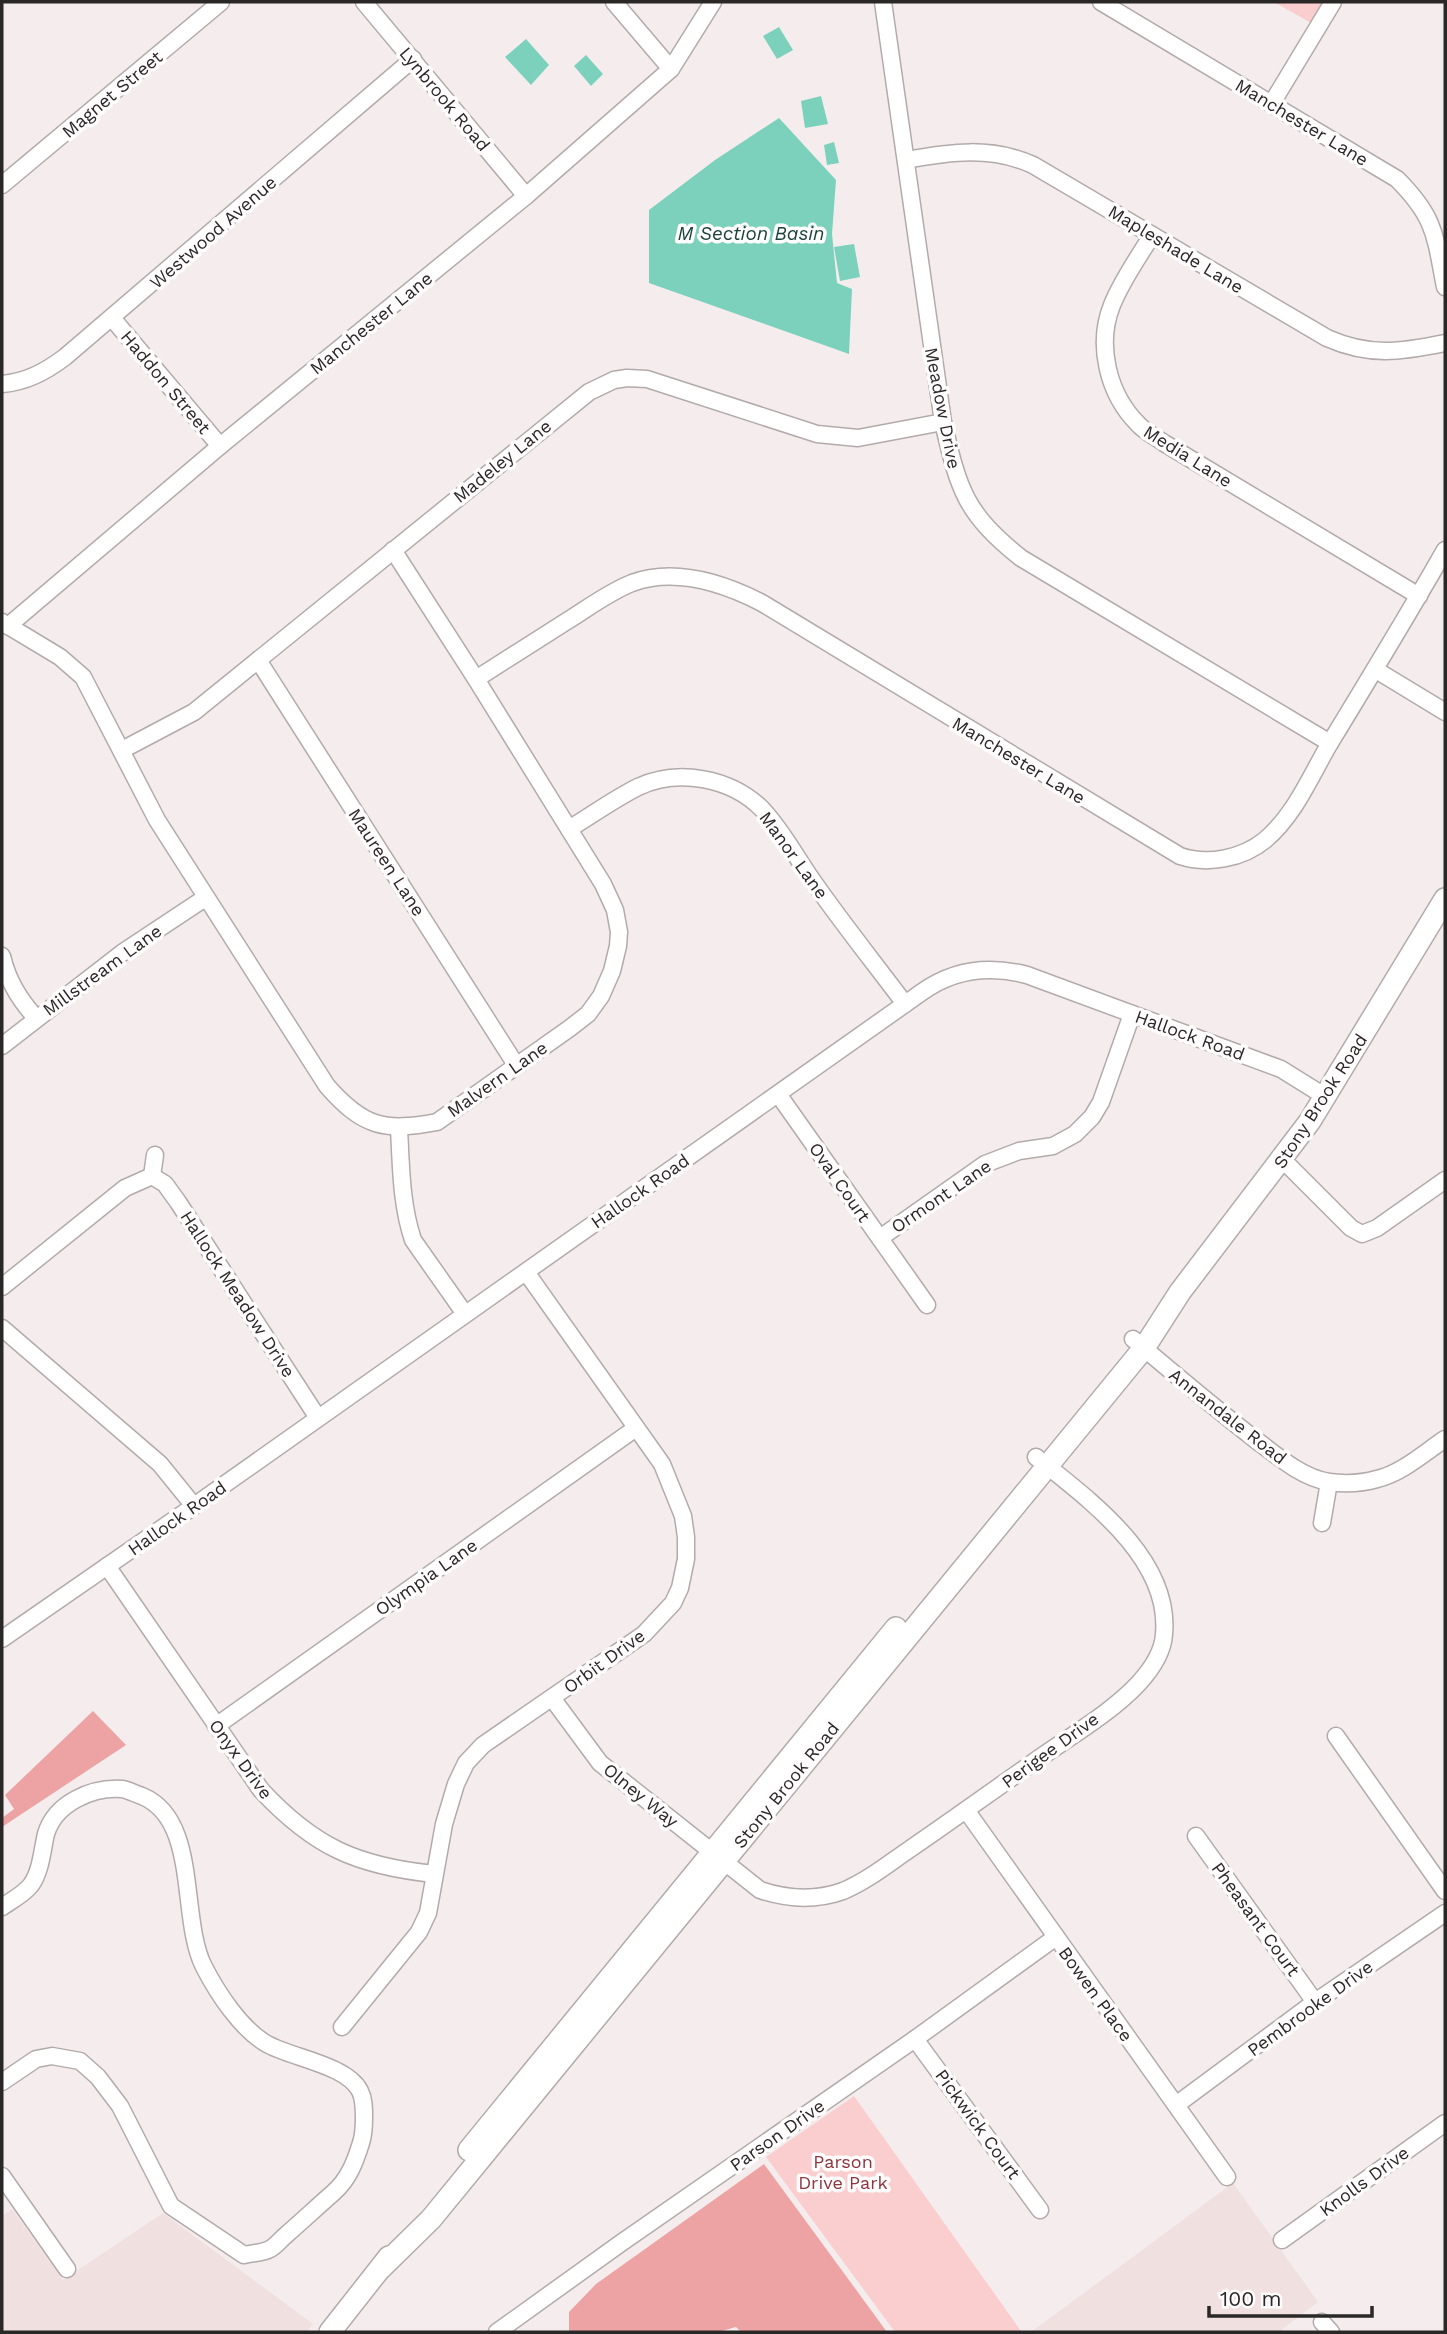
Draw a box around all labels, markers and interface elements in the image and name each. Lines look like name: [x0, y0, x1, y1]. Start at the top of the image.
street label: Lynbrook Road: [395, 43, 495, 155]
street label: Magnet Street: [58, 46, 167, 142]
street label: Manchester Lane: [1232, 74, 1372, 170]
street label: Westwood Avenue: [145, 171, 281, 293]
street label: Mapleshade Lane: [1105, 200, 1247, 298]
water label: M Section Basin: [677, 222, 825, 245]
street label: Manchester Lane: [306, 267, 436, 379]
street label: Haddon Street: [117, 326, 216, 438]
street label: Meadow Drive: [921, 346, 965, 470]
street label: Madeley Lane: [449, 415, 555, 507]
street label: Media Lane: [1140, 421, 1236, 491]
street label: Manchester Lane: [949, 712, 1089, 808]
street label: Maureen Lane: [344, 804, 430, 920]
street label: Manor Lane: [755, 807, 833, 903]
street label: Millstream Lane: [39, 920, 165, 1020]
street label: Hallock Road: [1132, 1005, 1248, 1065]
street label: Stony Brook Road: [1269, 1030, 1371, 1172]
street label: Malvern Lane: [443, 1037, 551, 1121]
street label: Oval Court: [805, 1138, 875, 1226]
street label: Hallock Road: [587, 1149, 693, 1233]
street label: Ormont Lane: [887, 1155, 995, 1237]
street label: Hallock Meadow Drive: [176, 1207, 300, 1381]
street label: Annandale Road: [1165, 1364, 1291, 1468]
street label: Hallock Road: [124, 1476, 230, 1560]
street label: Olympia Lane: [371, 1534, 481, 1620]
street label: Orbit Drive: [559, 1625, 649, 1697]
street label: Perigee Drive: [997, 1708, 1103, 1792]
street label: Onyx Drive: [205, 1715, 277, 1803]
street label: Stony Brook Road: [729, 1718, 843, 1852]
street label: Olney Way: [599, 1758, 683, 1832]
street label: Pheasant Court: [1208, 1858, 1305, 1980]
street label: Bowen Place: [1055, 1943, 1137, 2045]
street label: Pembrooke Drive: [1243, 1956, 1377, 2060]
street label: Pickwick Court: [931, 2065, 1025, 2183]
street label: Parson Drive: [726, 2095, 828, 2175]
street label: Knolls Drive: [1315, 2142, 1413, 2220]
park label: Parson Drive Park: [798, 2151, 888, 2193]
scale bar: [1209, 2274, 1372, 2318]
text: 100 m: [1220, 2286, 1282, 2311]

